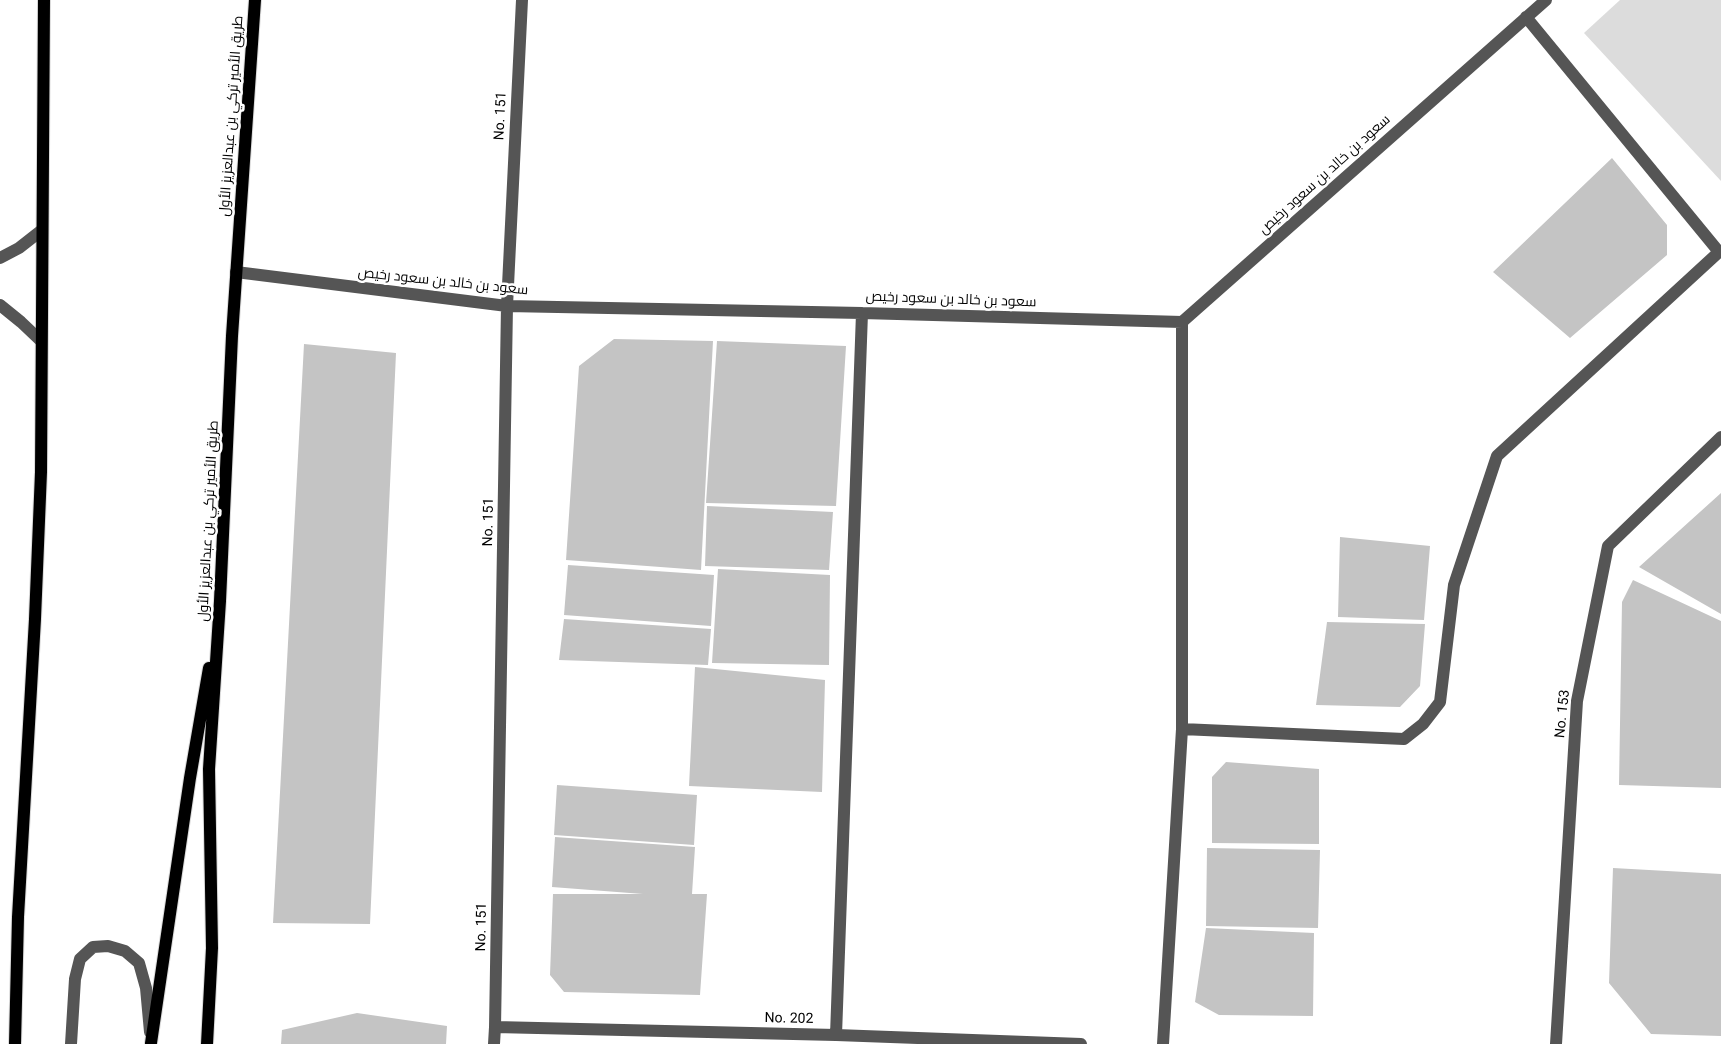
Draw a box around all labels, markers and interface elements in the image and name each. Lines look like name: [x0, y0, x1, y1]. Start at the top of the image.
street label: طريق الأمير تركي بن عبدالعزيز الأول: [217, 15, 247, 217]
street label: No. 151: [491, 91, 511, 141]
street label: سعود بن خالد بن سعود رخيص: [1256, 112, 1394, 238]
street label: سعود بن خالد بن سعود رخيص: [357, 265, 529, 299]
street label: سعود بن خالد بن سعود رخيص: [865, 289, 1037, 311]
street label: طريق الأمير تركي بن عبدالعزيز الأول: [195, 420, 223, 622]
street label: No. 151: [480, 497, 498, 547]
street label: No. 153: [1552, 689, 1574, 739]
street label: No. 151: [473, 902, 491, 952]
street label: No. 202: [764, 1010, 814, 1028]

